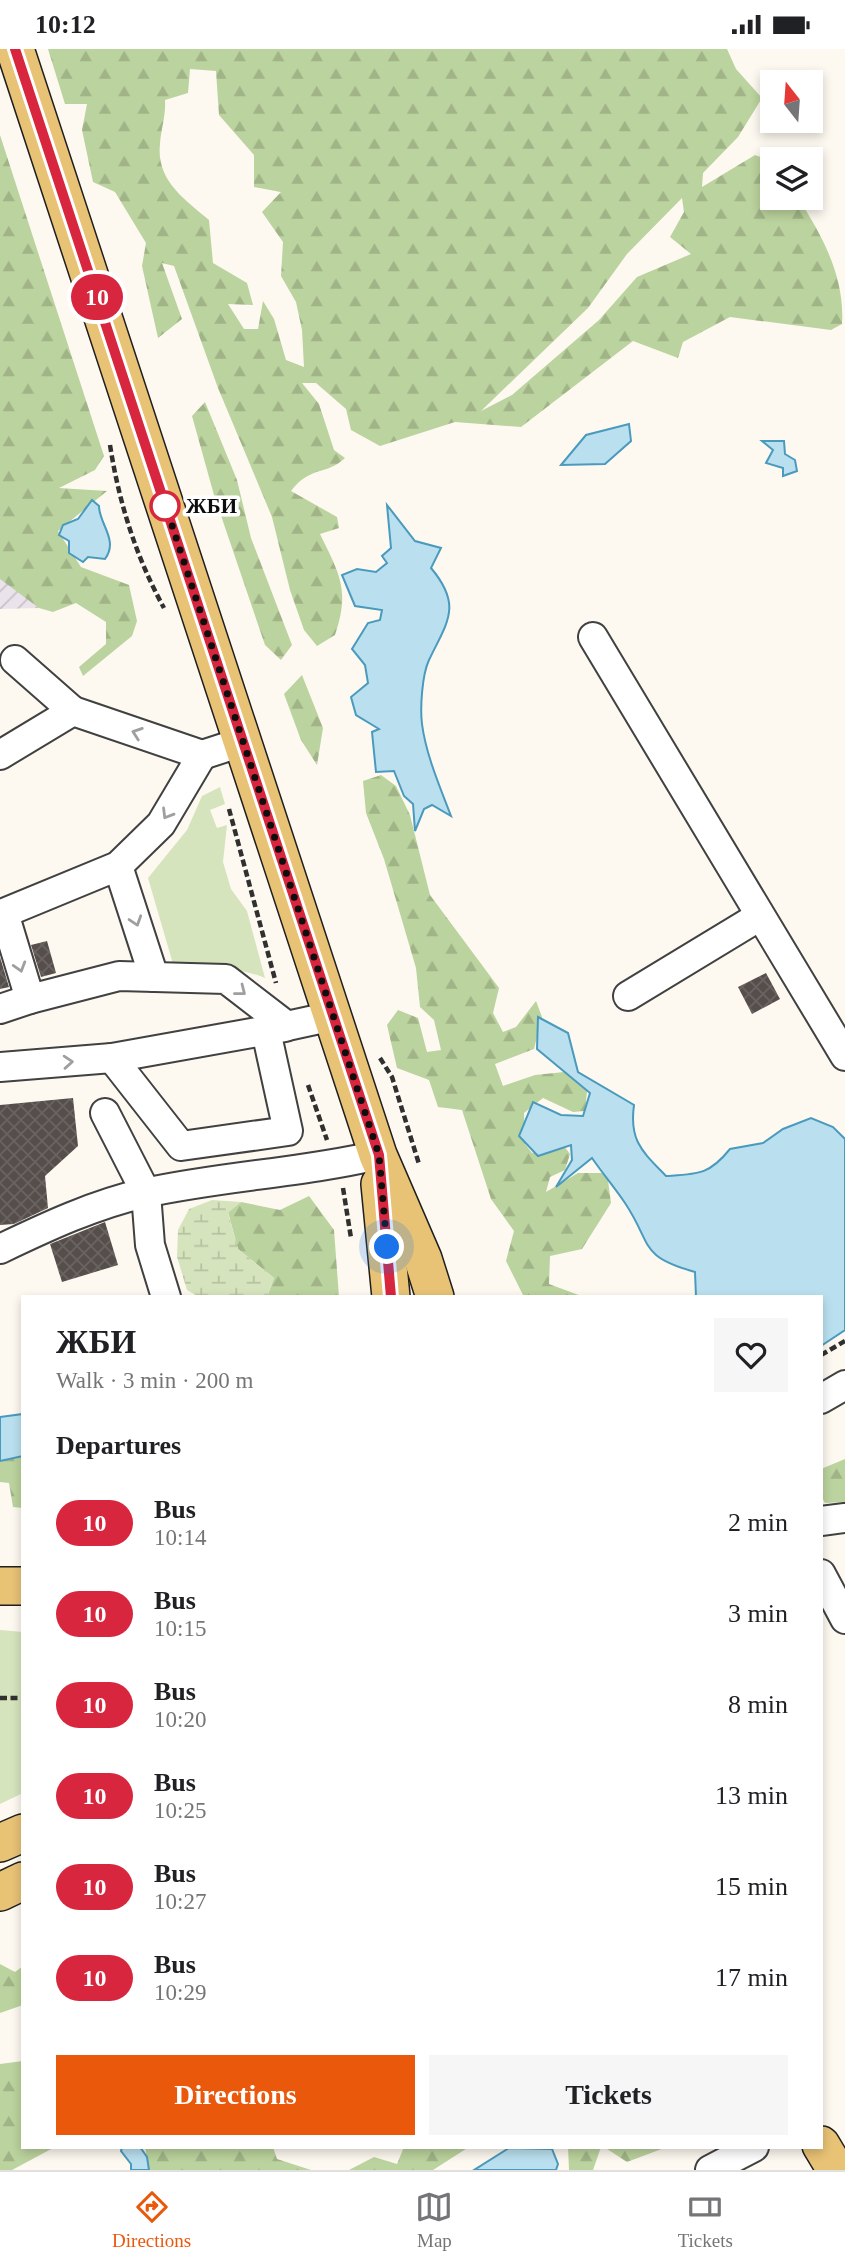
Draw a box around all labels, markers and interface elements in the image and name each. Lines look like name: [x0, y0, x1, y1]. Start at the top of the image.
text: 10:12: [35, 10, 96, 39]
north arrow: [760, 70, 822, 133]
map controls: [760, 70, 823, 210]
button: layers: [760, 147, 823, 210]
line badge: 10: [66, 274, 128, 320]
text: 10: [85, 284, 109, 310]
marker: ЖБИ: [150, 491, 180, 521]
place label: ЖБИ: [186, 494, 237, 518]
one-way arrow: [132, 727, 144, 741]
one-way arrow: [162, 806, 175, 819]
one-way arrow: [128, 915, 142, 927]
one-way arrow: [11, 961, 26, 973]
one-way arrow: [234, 982, 246, 995]
one-way arrow: [63, 1055, 74, 1070]
your location: [369, 1229, 404, 1264]
button: heart: [714, 1318, 788, 1392]
text: ЖБИ: [56, 1324, 136, 1360]
text: Walk · 3 min · 200 m: [56, 1368, 253, 1393]
text: Departures: [56, 1431, 181, 1460]
text: Bus: [154, 1495, 196, 1524]
text: 2 min: [728, 1508, 788, 1537]
text: 10: [83, 1510, 107, 1536]
text: 10:14: [154, 1525, 206, 1550]
text: Bus: [154, 1586, 196, 1615]
text: 3 min: [728, 1599, 788, 1628]
text: 10: [83, 1601, 107, 1627]
text: 10:15: [154, 1616, 206, 1641]
text: Bus: [154, 1677, 196, 1706]
text: 8 min: [728, 1690, 788, 1719]
text: 10: [83, 1692, 107, 1718]
text: 10:20: [154, 1707, 206, 1732]
text: Bus: [154, 1768, 196, 1797]
text: 13 min: [715, 1781, 788, 1810]
text: 10: [83, 1783, 107, 1809]
text: 10:25: [154, 1798, 206, 1823]
text: Bus: [154, 1859, 196, 1888]
text: 15 min: [715, 1872, 788, 1901]
text: 10: [83, 1874, 107, 1900]
text: 10:27: [154, 1889, 206, 1914]
text: Bus: [154, 1950, 196, 1979]
text: 17 min: [715, 1963, 788, 1992]
text: 10: [83, 1965, 107, 1991]
text: 10:29: [154, 1980, 206, 2005]
button: Directions: [56, 2055, 415, 2135]
button: Tickets: [429, 2055, 788, 2135]
tab: Directions: [112, 2188, 191, 2252]
tab: Map: [415, 2188, 453, 2252]
tab: Tickets: [678, 2188, 733, 2252]

